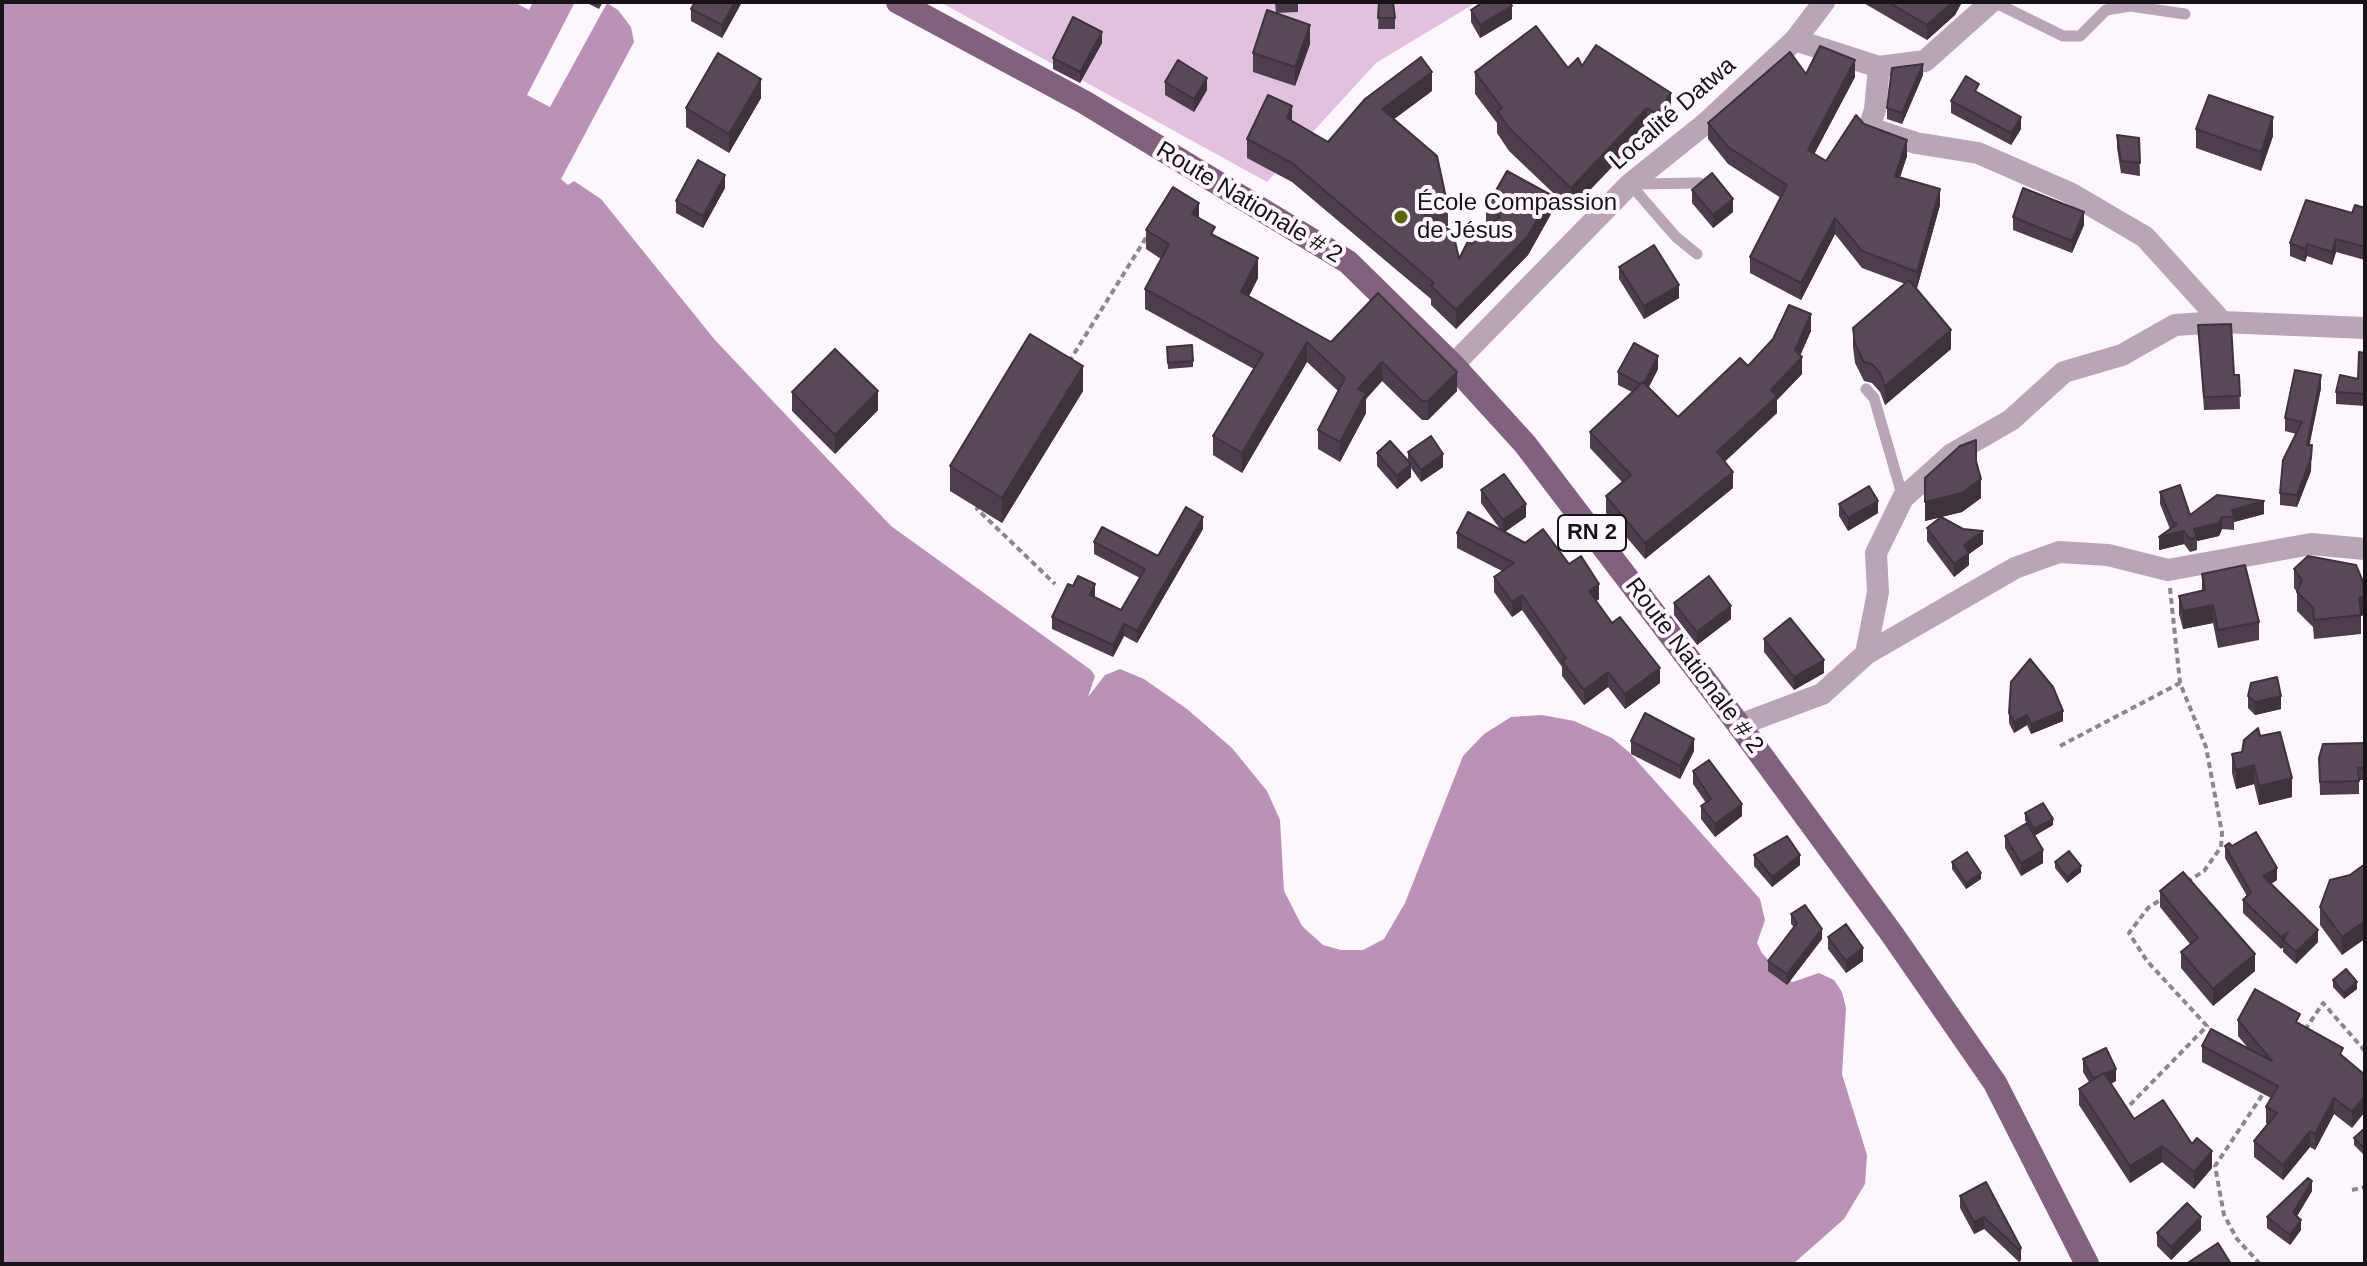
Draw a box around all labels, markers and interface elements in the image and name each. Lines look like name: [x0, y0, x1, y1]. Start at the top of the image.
street label: Localité Datwa: [1604, 51, 1742, 177]
street label: Route Nationale # 2: [1151, 136, 1347, 270]
place label: École Compassion de Jésus: [1417, 189, 1617, 245]
marker: École Compassion de Jésus: [1392, 208, 1410, 226]
road number: RN 2: [1558, 515, 1626, 551]
street label: Route Nationale # 2: [1619, 573, 1769, 759]

